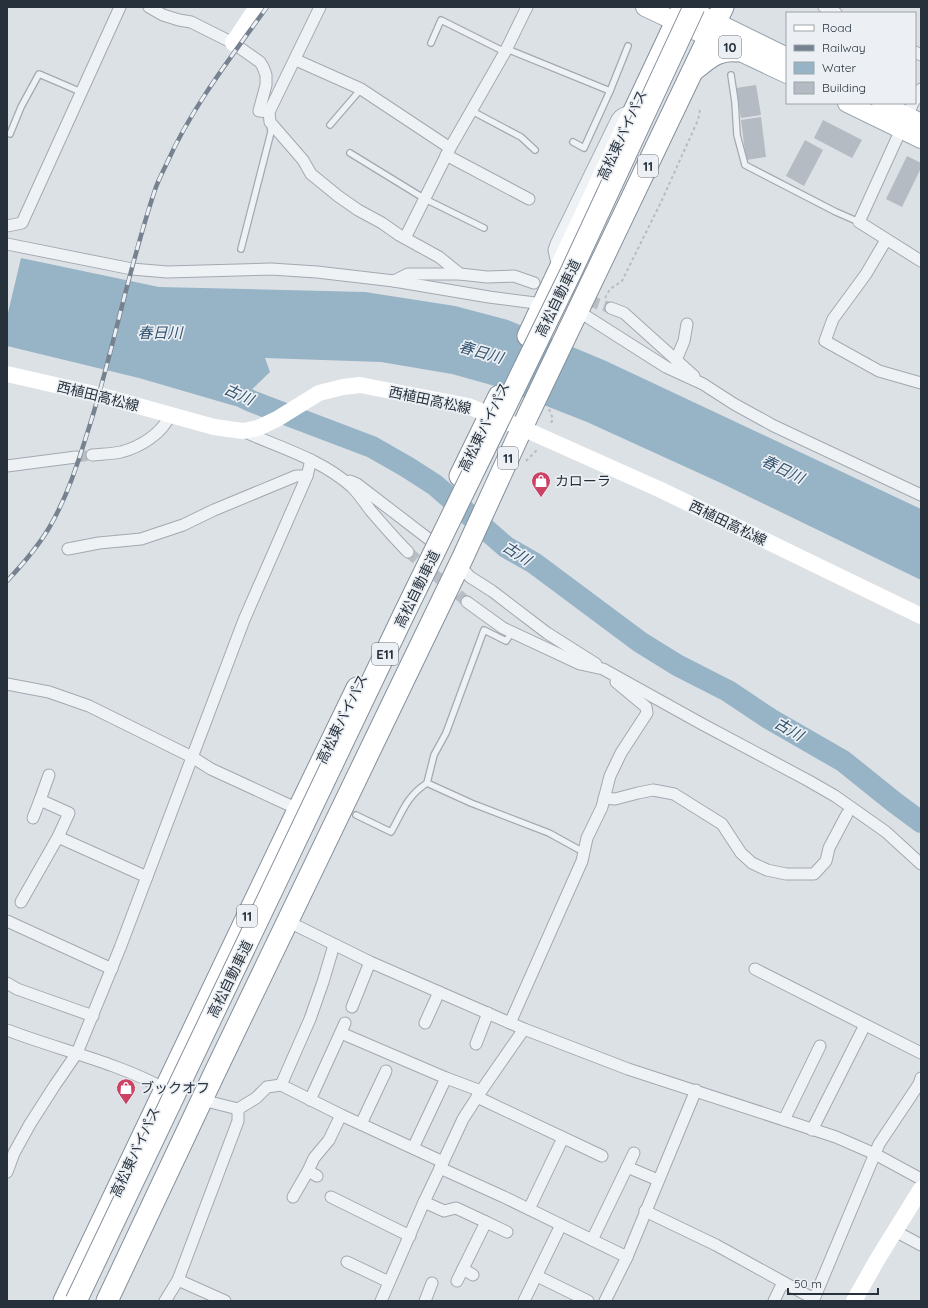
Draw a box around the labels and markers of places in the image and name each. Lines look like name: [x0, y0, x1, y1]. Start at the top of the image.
shop icon: カローラ: [530, 470, 552, 498]
place label: カローラ: [555, 472, 611, 490]
shop icon: ブックオフ: [115, 1077, 137, 1105]
place label: ブックオフ: [140, 1079, 210, 1097]

